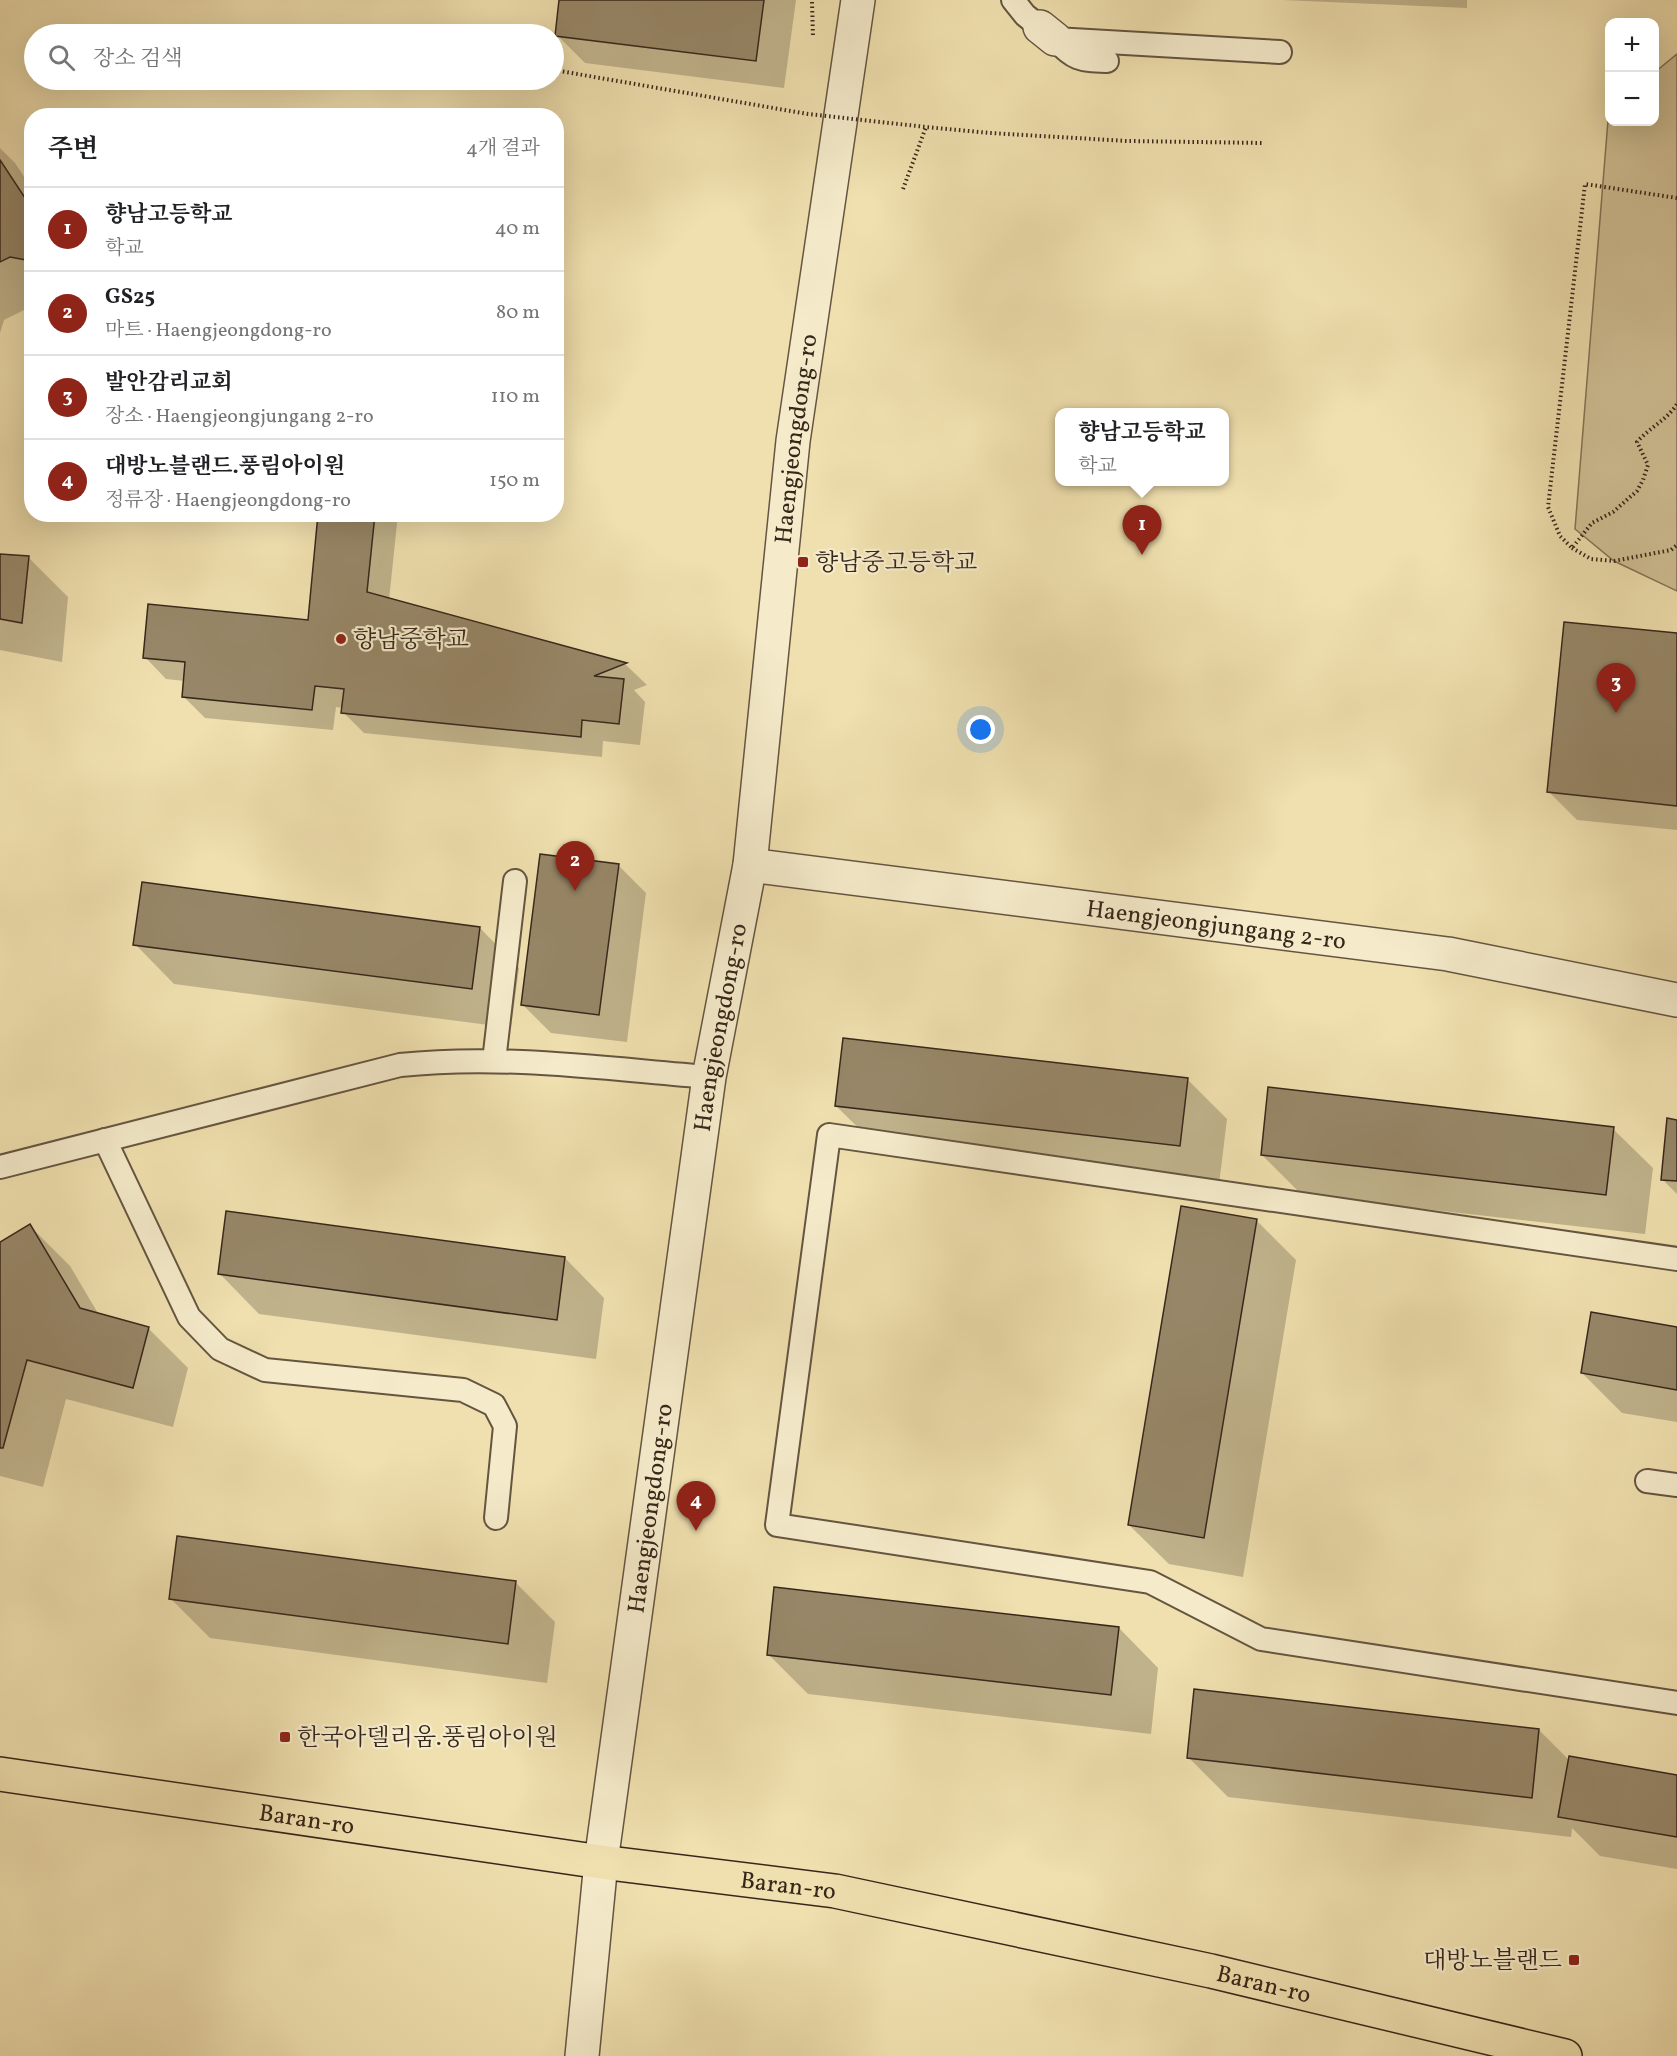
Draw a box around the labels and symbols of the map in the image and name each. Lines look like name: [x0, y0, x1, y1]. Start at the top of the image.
street label: Haengjeongdong-ro: [768, 332, 828, 546]
pin: 1: [1122, 506, 1162, 555]
place label: 향남중고등학교: [815, 547, 977, 581]
marker: 향남중고등학교: [796, 555, 810, 569]
place label: 향남중학교: [353, 624, 469, 658]
marker: 향남중학교: [334, 632, 348, 646]
pin: 3: [1596, 664, 1636, 713]
your location: [966, 715, 995, 744]
pin: 2: [556, 842, 594, 891]
street label: Haengjeongjungang 2-ro: [1084, 893, 1348, 960]
street label: Haengjeongdong-ro: [687, 921, 757, 1134]
street label: Haengjeongdong-ro: [620, 1401, 683, 1616]
pin: 4: [676, 1482, 716, 1531]
place label: 한국아델리움.풍림아이원: [297, 1722, 558, 1756]
marker: 한국아델리움.풍림아이원: [278, 1730, 292, 1744]
street label: Baran-ro: [256, 1797, 356, 1845]
street label: Baran-ro: [738, 1864, 838, 1910]
place label: 대방노블랜드: [1423, 1945, 1562, 1979]
marker: 대방노블랜드: [1567, 1953, 1581, 1967]
street label: Baran-ro: [1213, 1958, 1314, 2013]

